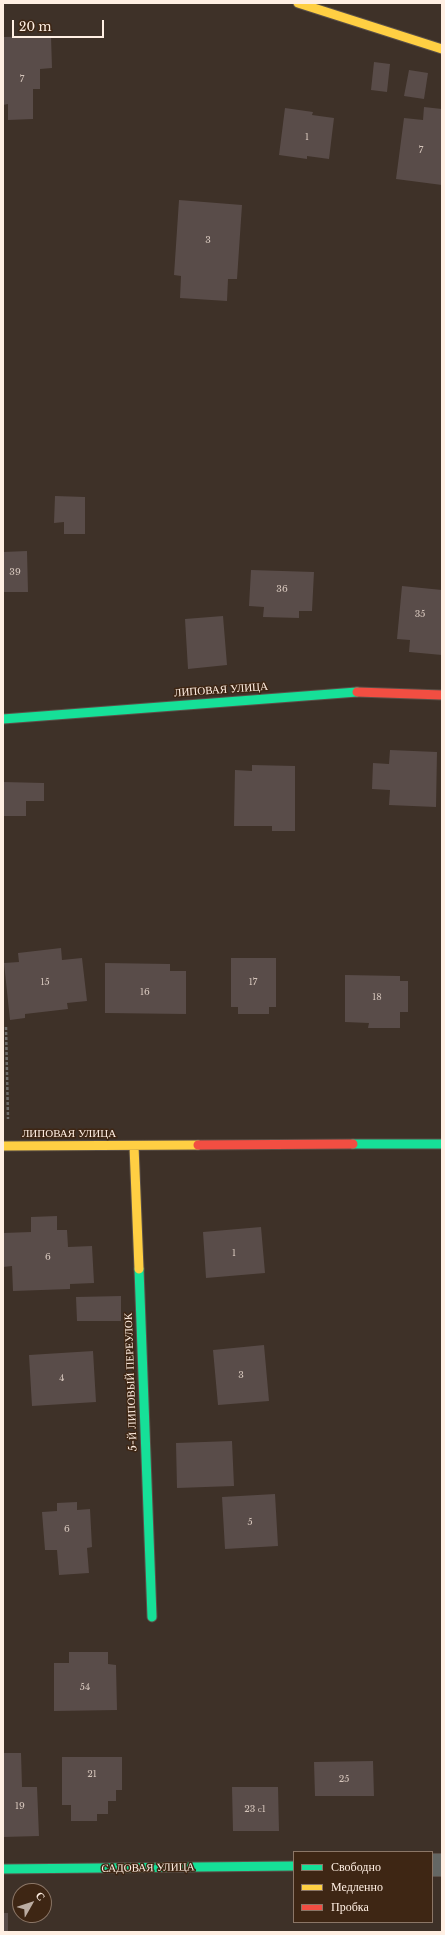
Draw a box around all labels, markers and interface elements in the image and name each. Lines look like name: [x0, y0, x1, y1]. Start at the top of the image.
scale bar: [14, 12, 106, 38]
text: 20 m: [19, 19, 51, 34]
house number: 7: [20, 74, 24, 84]
house number: 1: [305, 132, 309, 142]
house number: 7: [419, 145, 423, 155]
house number: 3: [205, 235, 211, 245]
house number: 39: [9, 567, 21, 577]
house number: 36: [276, 584, 288, 594]
house number: 35: [415, 609, 425, 619]
street label: ЛИПОВАЯ УЛИЦА: [174, 680, 268, 700]
house number: 15: [40, 977, 50, 987]
house number: 17: [249, 977, 257, 987]
house number: 16: [140, 987, 150, 997]
house number: 18: [372, 992, 382, 1002]
street label: ЛИПОВАЯ УЛИЦА: [22, 1127, 116, 1141]
house number: 1: [232, 1248, 236, 1258]
house number: 6: [45, 1252, 51, 1262]
street label: 5-Й ЛИПОВЫЙ ПЕРЕУЛОК: [122, 1313, 140, 1451]
house number: 3: [238, 1370, 244, 1380]
house number: 4: [59, 1373, 65, 1383]
house number: 5: [247, 1517, 253, 1527]
house number: 6: [64, 1524, 70, 1534]
house number: 54: [80, 1682, 90, 1692]
house number: 21: [87, 1769, 97, 1779]
house number: 25: [339, 1774, 349, 1784]
house number: 19: [15, 1801, 25, 1811]
house number: 23 с1: [244, 1804, 266, 1814]
legend: [293, 1851, 433, 1923]
text: Свободно: [331, 1859, 381, 1874]
street label: САДОВАЯ УЛИЦА: [101, 1861, 195, 1875]
text: Медленно: [331, 1879, 383, 1894]
north arrow: [12, 1883, 52, 1923]
text: С: [33, 1889, 48, 1904]
text: Пробка: [331, 1899, 369, 1914]

